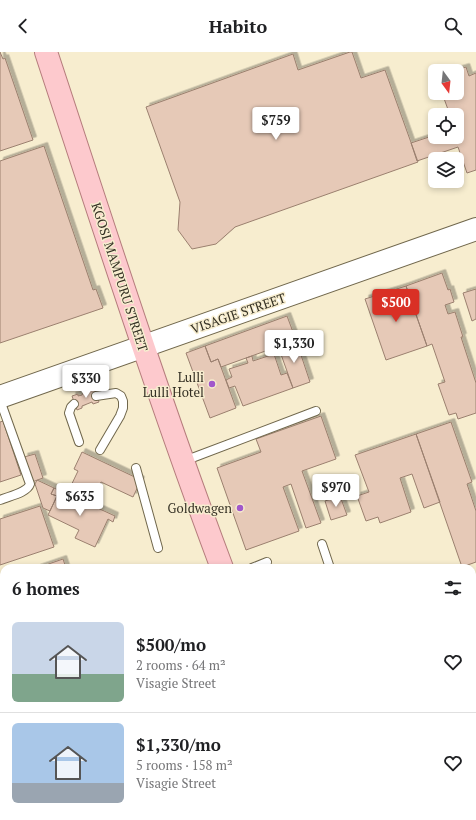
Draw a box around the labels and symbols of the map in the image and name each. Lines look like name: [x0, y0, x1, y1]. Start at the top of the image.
north arrow: [428, 64, 464, 100]
pin: $759: [252, 107, 300, 141]
street label: KGOSI MAMPURU STREET: [87, 200, 153, 354]
street label: VISAGIE STREET: [188, 288, 288, 338]
pin: $500: [372, 289, 420, 323]
pin: $1,330: [261, 330, 327, 364]
pin: $330: [62, 365, 110, 399]
place label: Lulli Lulli Hotel: [143, 368, 204, 401]
marker: Lulli Lulli Hotel: [207, 379, 217, 389]
pin: $970: [312, 474, 360, 508]
pin: $635: [56, 483, 104, 517]
place label: Goldwagen: [168, 499, 232, 517]
marker: Goldwagen: [235, 503, 245, 513]

